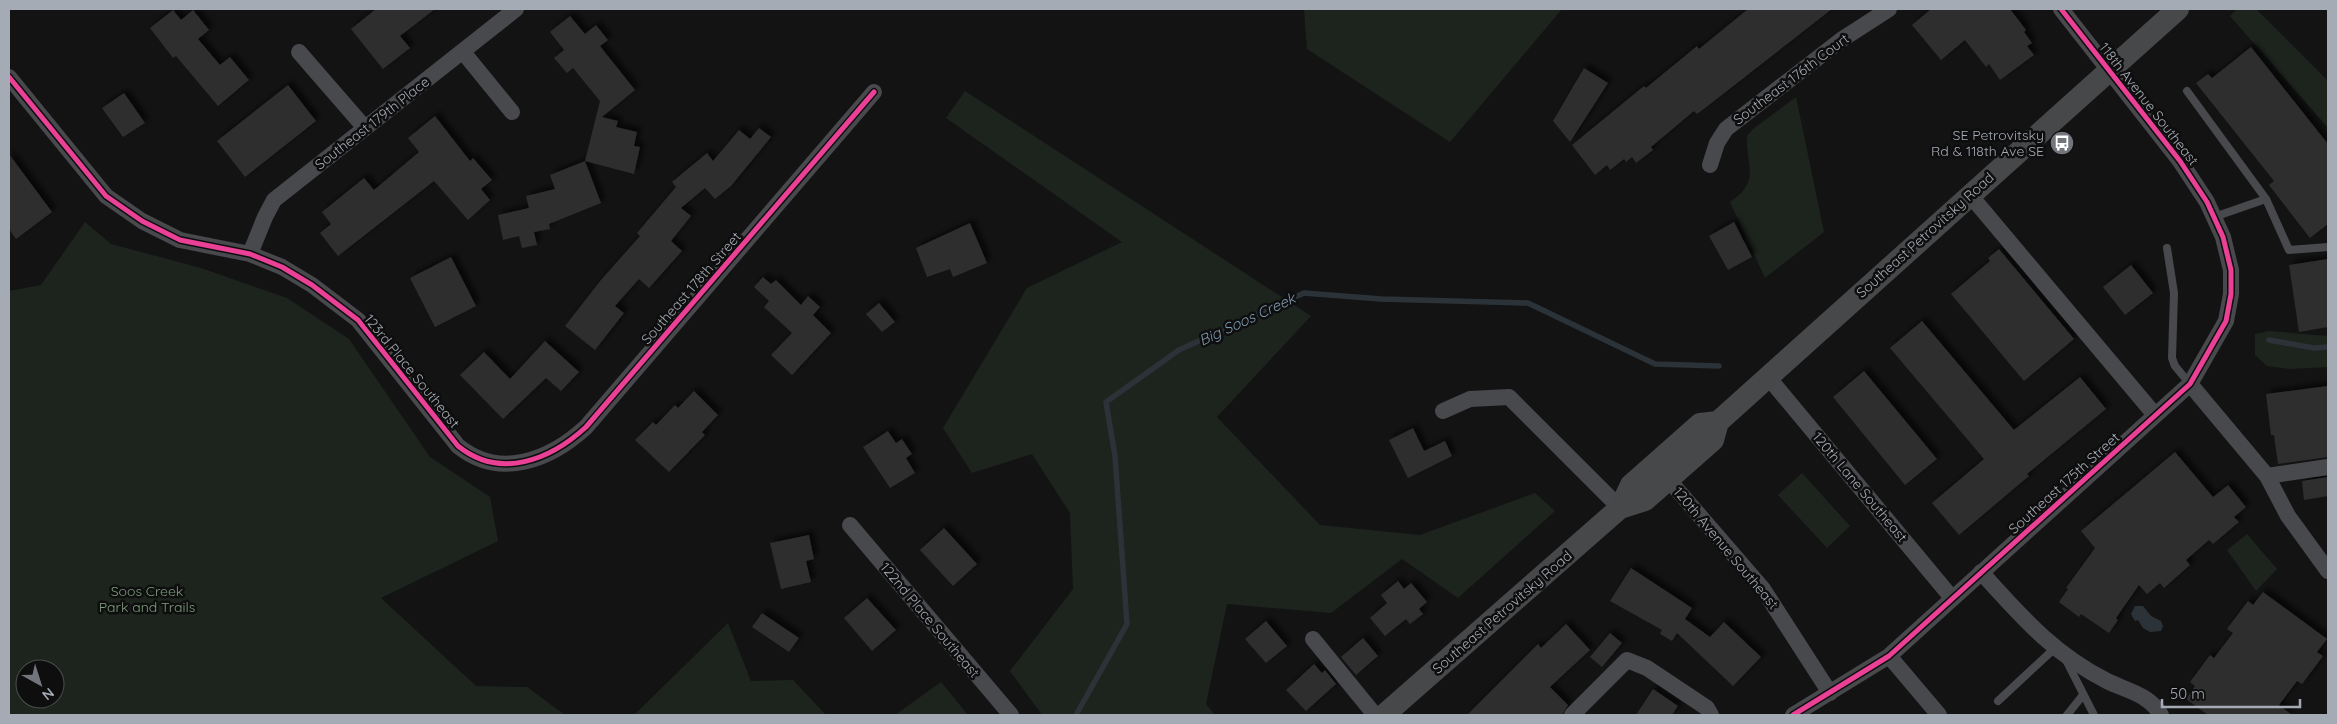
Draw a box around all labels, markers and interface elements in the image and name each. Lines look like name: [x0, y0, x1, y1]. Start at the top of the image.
street label: Southeast 176th Court: [1730, 29, 1853, 128]
street label: 118th Avenue Southeast: [2095, 39, 2203, 169]
street label: Southeast 179th Place: [311, 73, 433, 173]
place label: SE Petrovitsky Rd & 118th Ave SE: [1931, 126, 2044, 160]
bus stop icon: SE Petrovitsky Rd & 118th Ave SE: [2049, 130, 2075, 156]
street label: Southeast Petrovitsky Road: [1853, 168, 1997, 302]
street label: Southeast 178th Street: [637, 228, 745, 348]
water label: Big Soos Creek: [1196, 288, 1300, 350]
street label: 123rd Place Southeast: [360, 310, 464, 432]
street label: 120th Lane Southeast: [1809, 428, 1912, 546]
street label: Southeast 175th Street: [2005, 428, 2123, 538]
street label: 120th Avenue Southeast: [1670, 483, 1783, 613]
street label: Southeast Petrovitsky Road: [1429, 547, 1575, 677]
street label: 122nd Place Southeast: [877, 559, 984, 681]
park label: Soos Creek Park and Trails: [99, 582, 195, 616]
north arrow: [15, 659, 65, 709]
scale bar: [2162, 676, 2300, 708]
text: N: [39, 684, 58, 704]
text: 50 m: [2170, 684, 2205, 703]

